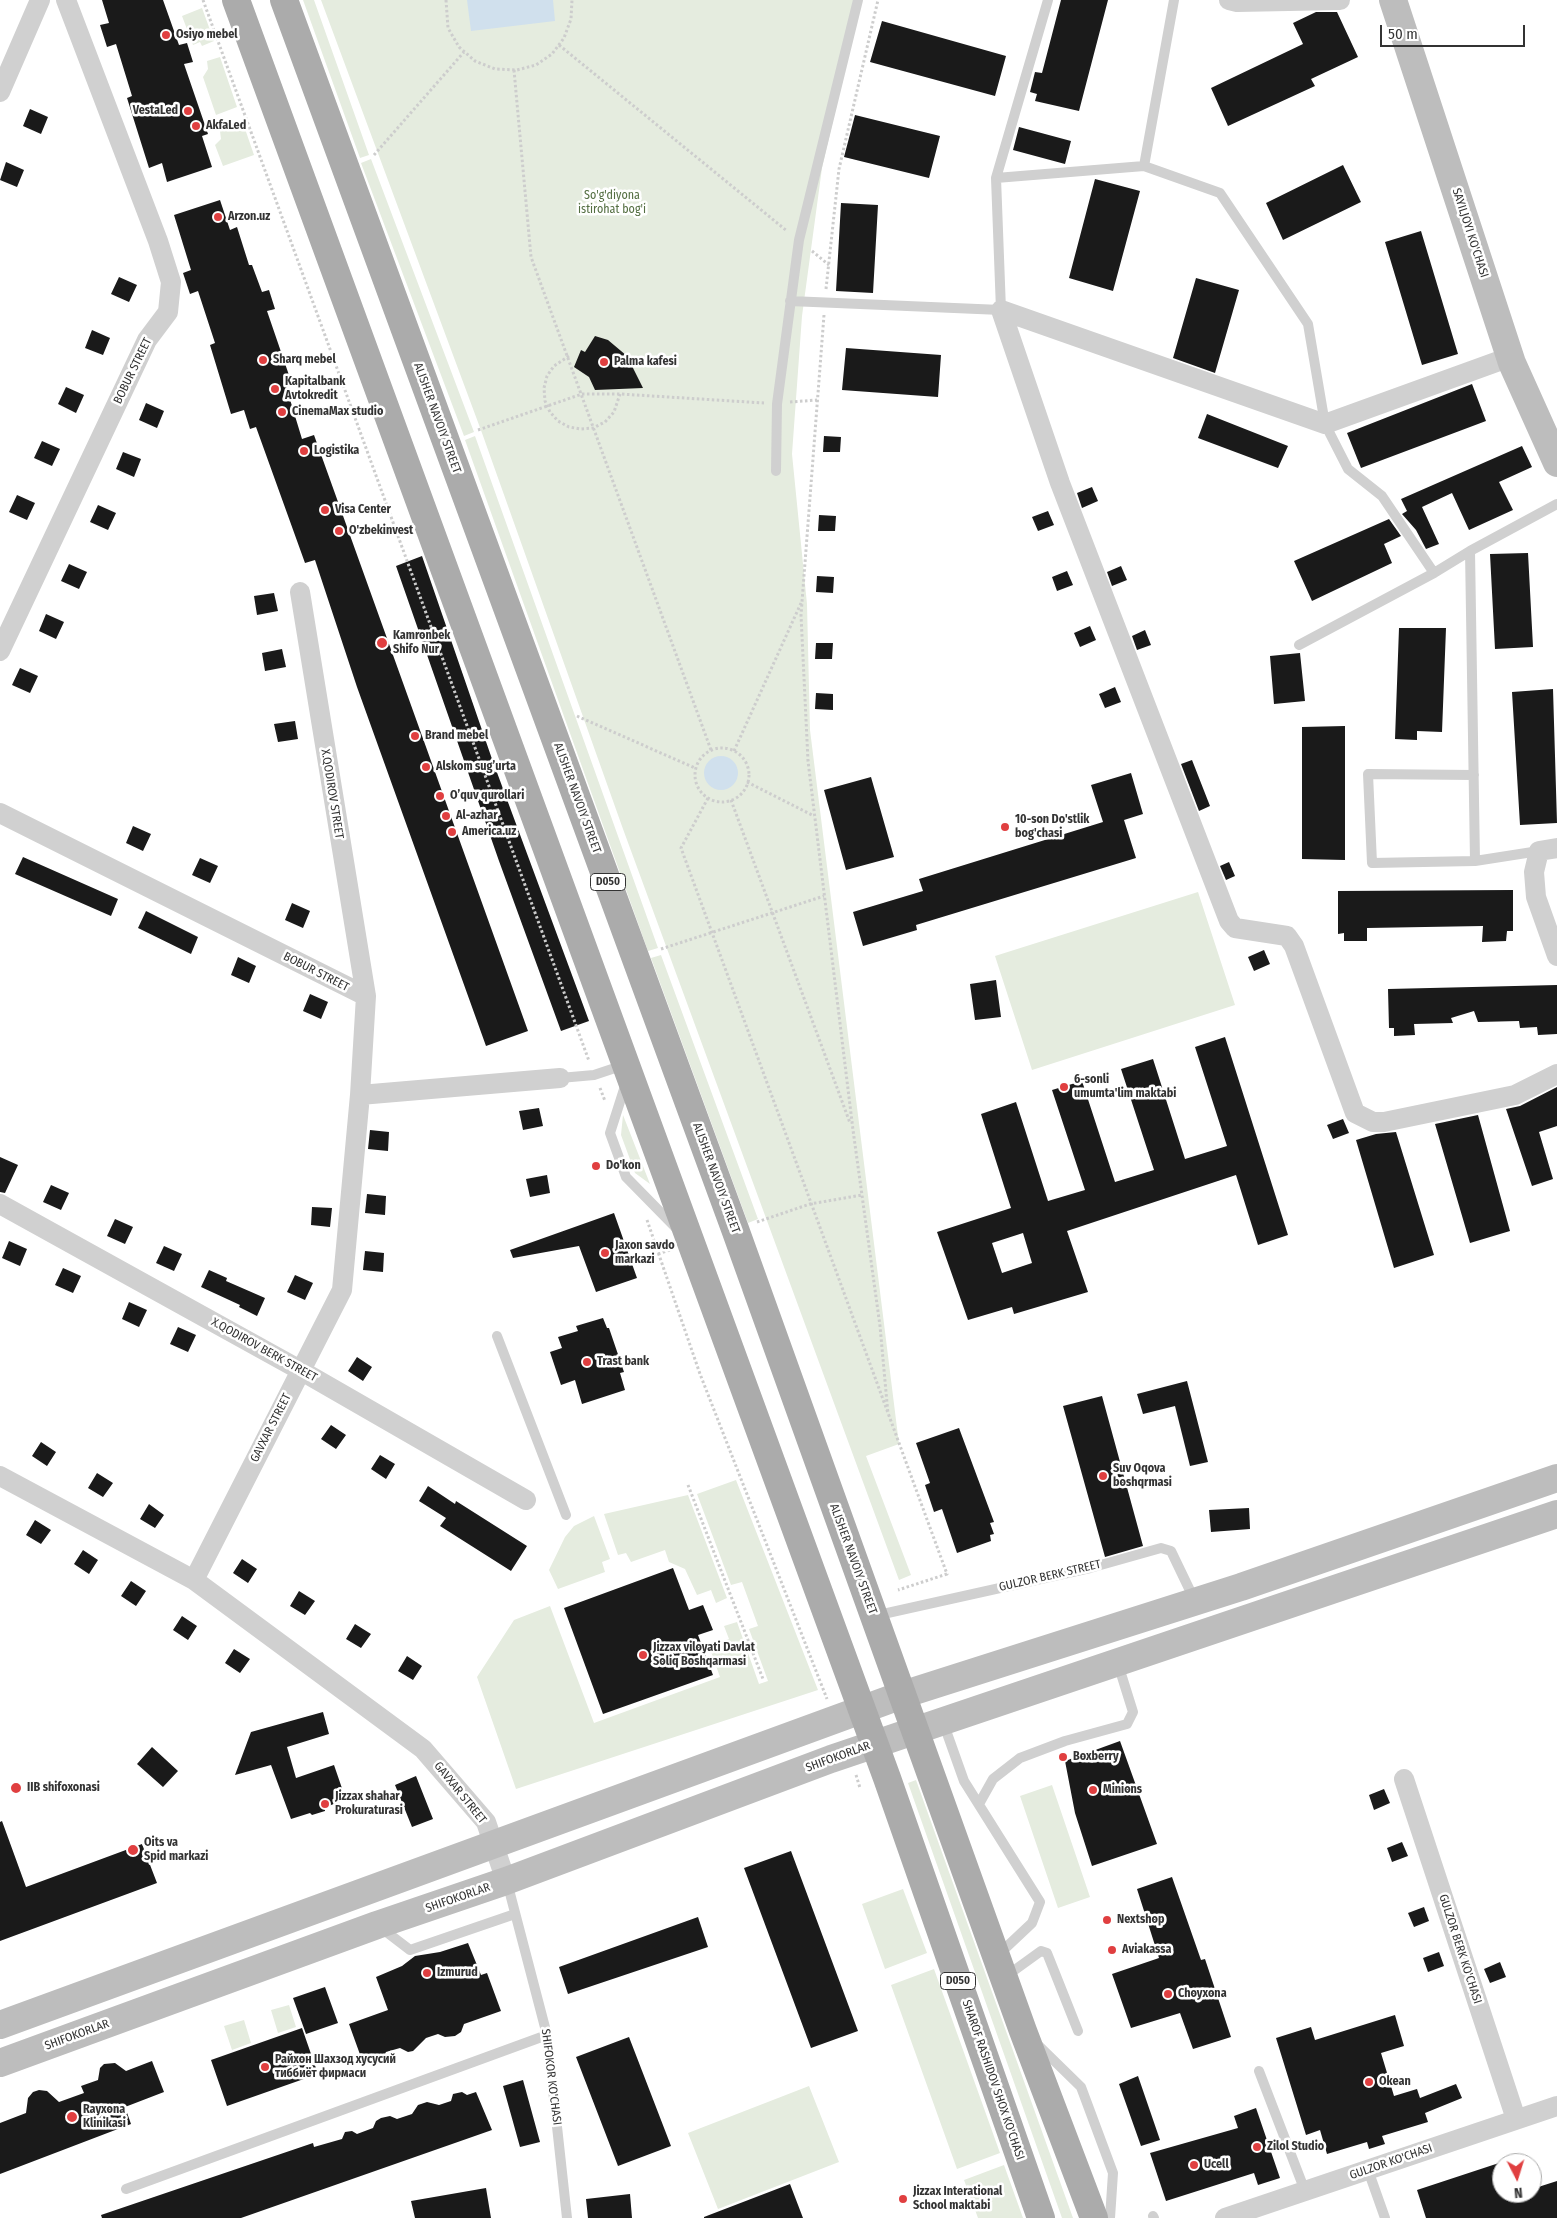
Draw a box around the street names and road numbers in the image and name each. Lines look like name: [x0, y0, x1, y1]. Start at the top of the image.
street label: SAYILJOYI KO'CHASI: [1449, 186, 1491, 280]
street label: BOBUR STREET: [111, 336, 155, 406]
street label: ALISHER NAVOIY STREET: [410, 361, 464, 475]
street label: ALISHER NAVOIY STREET: [550, 741, 604, 855]
street label: X.QODIROV STREET: [318, 748, 346, 840]
road number: D050: [590, 874, 626, 890]
street label: BOBUR STREET: [281, 949, 351, 995]
street label: ALISHER NAVOIY STREET: [689, 1121, 743, 1235]
street label: X.QODIROV BERK STREET: [209, 1315, 319, 1385]
street label: GAVXAR STREET: [248, 1391, 294, 1465]
street label: ALISHER NAVOIY STREET: [826, 1502, 880, 1616]
street label: GULZOR BERK STREET: [998, 1557, 1102, 1595]
street label: SHIFOKORLAR: [804, 1739, 872, 1775]
street label: GAVXAR STREET: [431, 1759, 489, 1827]
street label: SHIFOKORLAR: [424, 1880, 492, 1916]
street label: GULZOR BERK KO'CHASI: [1435, 1892, 1485, 2006]
road number: D050: [940, 1972, 976, 1990]
street label: SHAROF RASHIDOV SHOX KO'CHASI: [959, 1998, 1027, 2162]
street label: SHIFOKORLAR: [43, 2017, 111, 2053]
street label: SHIFOKOR KO'CHASI: [538, 2028, 564, 2126]
street label: GULZOR KO'CHASI: [1348, 2141, 1434, 2183]

